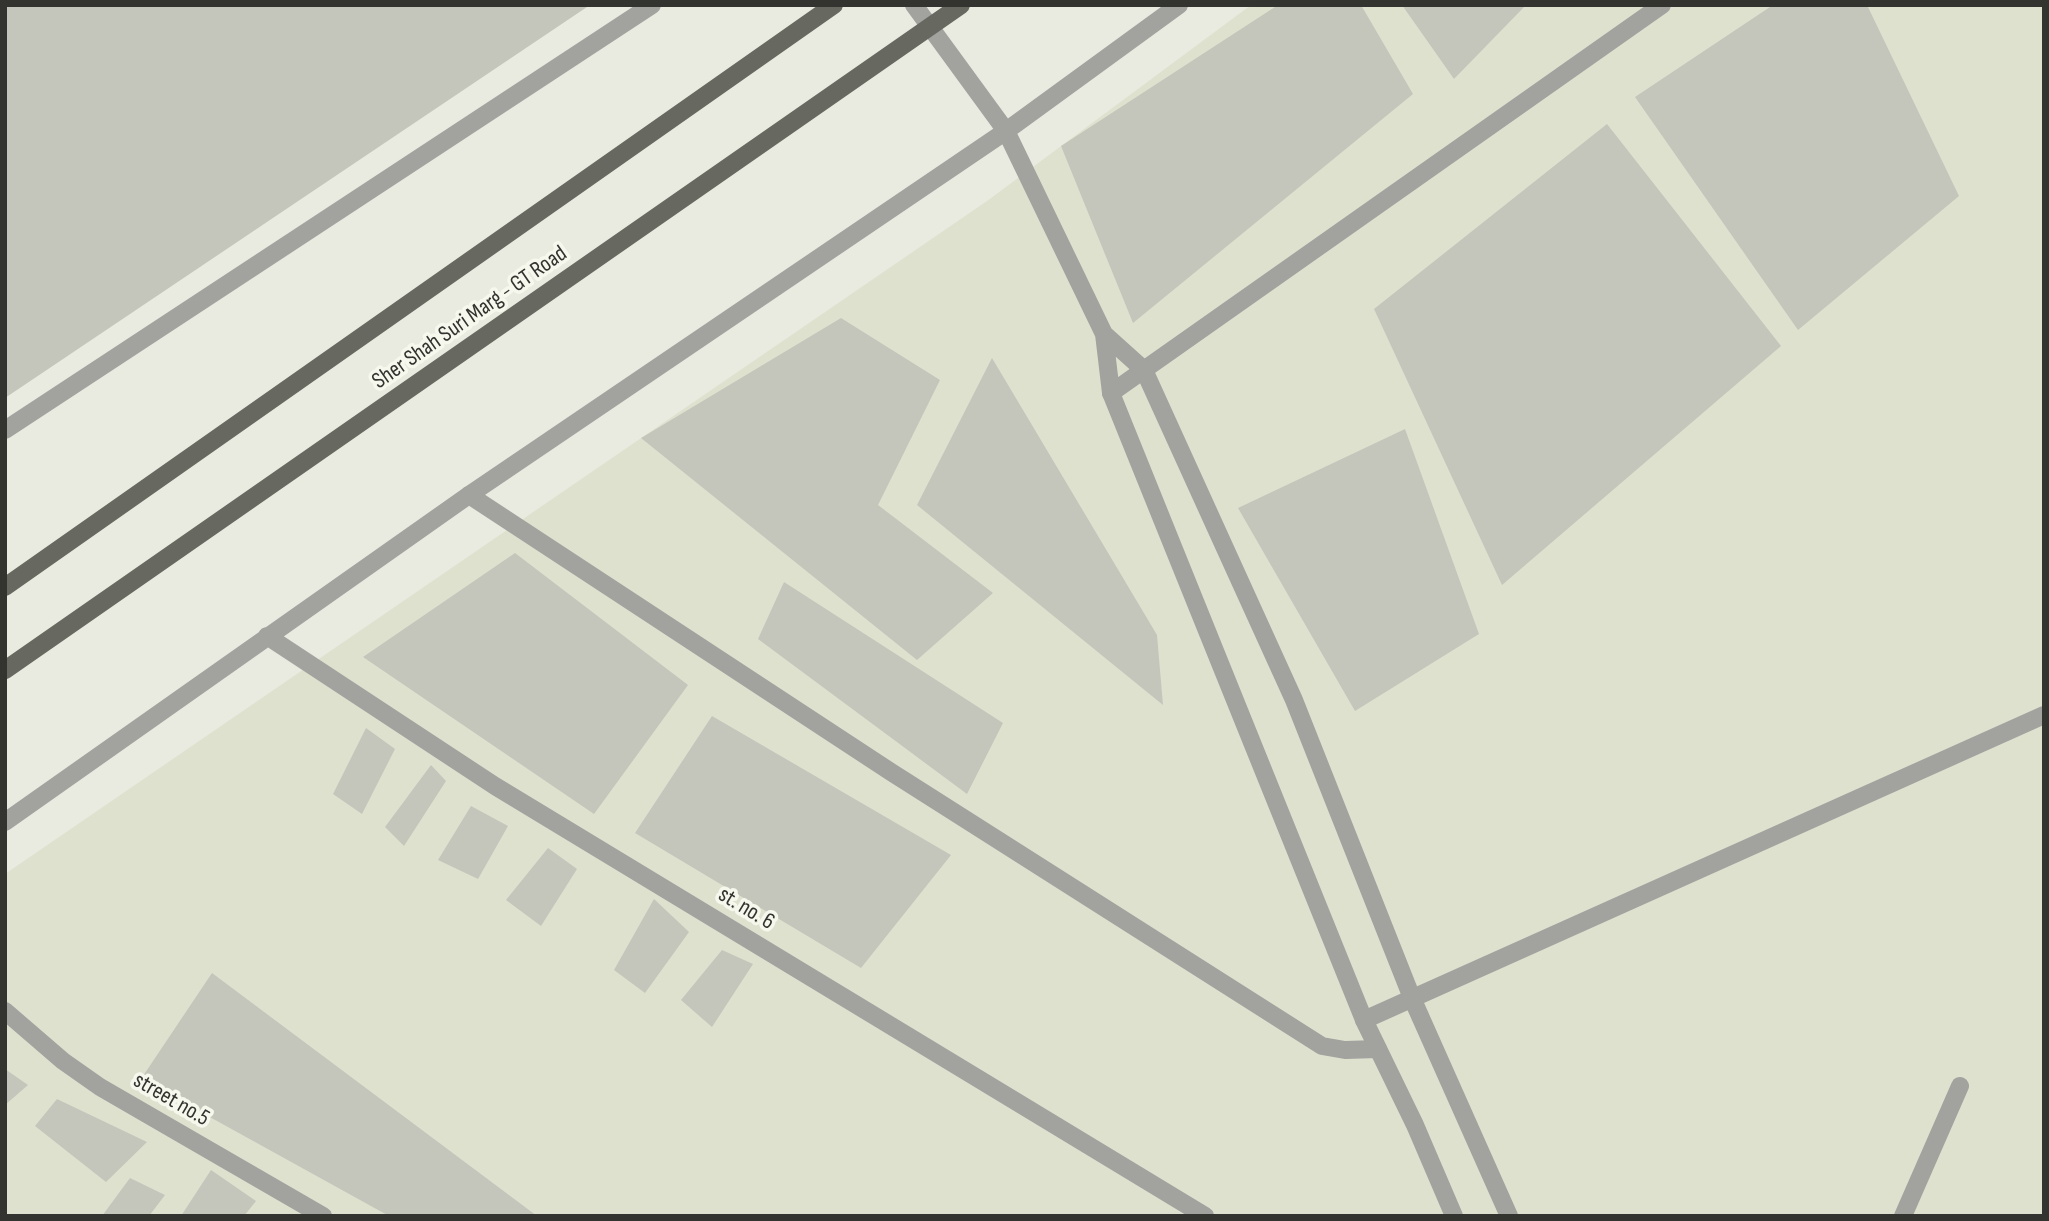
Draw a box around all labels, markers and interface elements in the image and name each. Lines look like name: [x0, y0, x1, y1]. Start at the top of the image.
street label: Sher Shah Suri Marg - GT Road: [367, 240, 573, 396]
street label: st. no. 6: [713, 882, 779, 936]
street label: street no.5: [128, 1067, 214, 1133]

